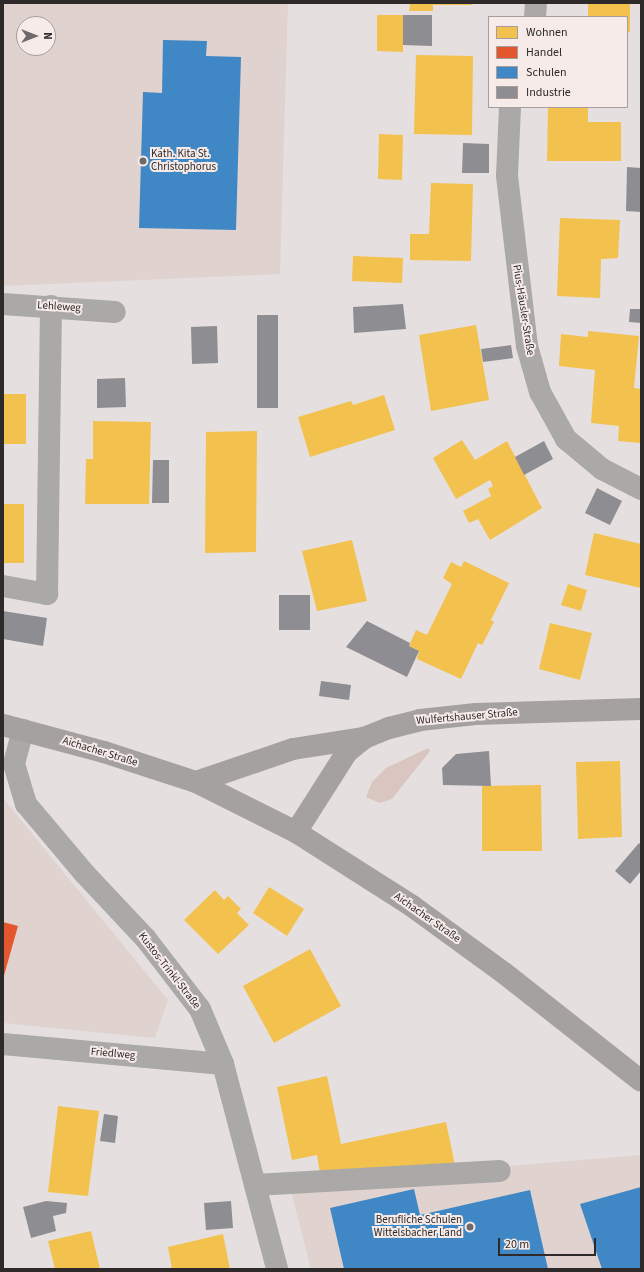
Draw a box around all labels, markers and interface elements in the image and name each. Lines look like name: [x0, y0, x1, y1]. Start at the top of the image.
north arrow: [16, 16, 56, 56]
legend: [488, 16, 628, 108]
text: Wohnen: [526, 24, 568, 41]
text: N: [40, 32, 55, 40]
text: Handel: [526, 44, 562, 61]
text: Schulen: [526, 64, 567, 81]
text: Industrie: [526, 84, 571, 101]
place label: Kath. Kita St. Christophorus: [151, 148, 216, 174]
marker: Kath. Kita St. Christophorus: [138, 156, 148, 166]
street label: Pius-Häusler-Straße: [509, 264, 537, 356]
street label: Lehleweg: [37, 299, 81, 315]
street label: Wulfertshauser Straße: [416, 706, 518, 728]
street label: Aichacher Straße: [61, 734, 139, 770]
street label: Aichacher Straße: [391, 890, 463, 946]
street label: Kustos-Trinkl-Straße: [135, 930, 203, 1012]
street label: Friedlweg: [90, 1045, 136, 1063]
place label: Berufliche Schulen Wittelsbacher Land: [374, 1214, 462, 1240]
marker: Berufliche Schulen Wittelsbacher Land: [465, 1222, 475, 1232]
scale bar: [500, 1230, 598, 1256]
text: 20 m: [505, 1236, 529, 1253]

